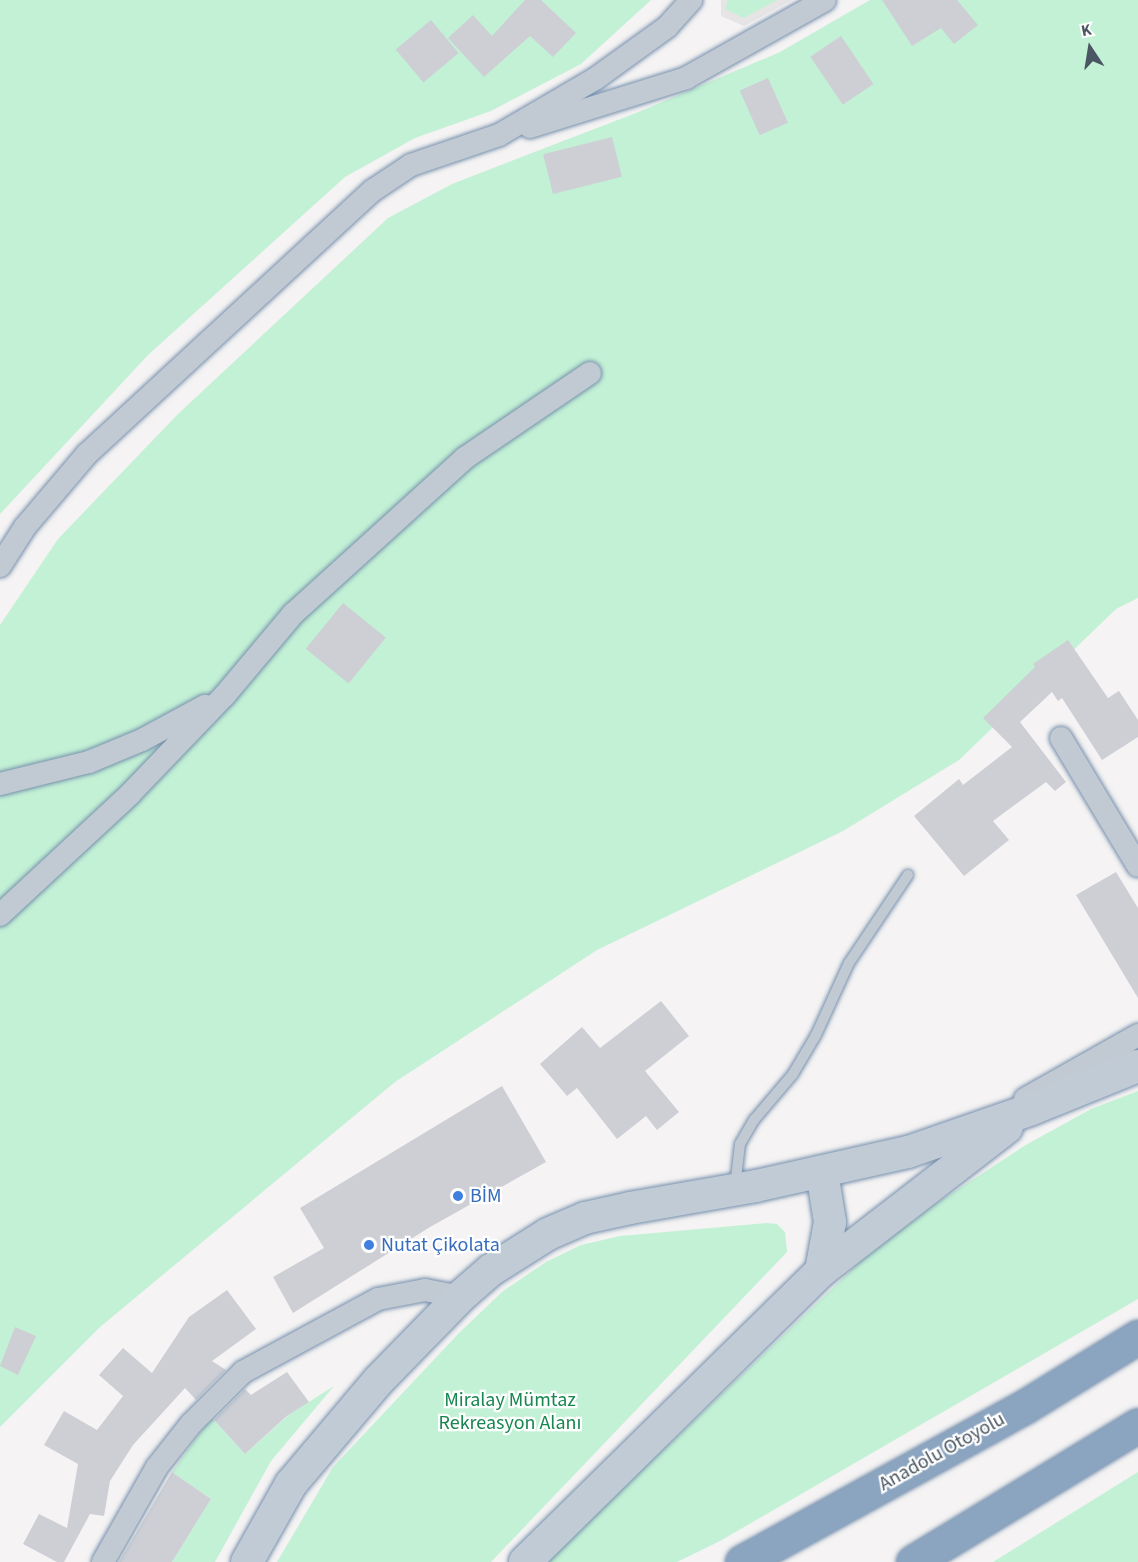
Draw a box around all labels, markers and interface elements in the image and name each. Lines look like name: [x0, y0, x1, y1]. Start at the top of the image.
north arrow: [1060, 18, 1120, 78]
text: K: [1079, 19, 1093, 42]
place label: BİM: [470, 1184, 502, 1208]
marker: BİM: [451, 1189, 465, 1203]
place label: Nutat Çikolata: [381, 1233, 500, 1257]
marker: Nutat Çikolata: [362, 1238, 376, 1252]
park label: Miralay Mümtaz Rekreasyon Alanı: [439, 1388, 581, 1435]
street label: Anadolu Otoyolu: [875, 1407, 1009, 1497]

